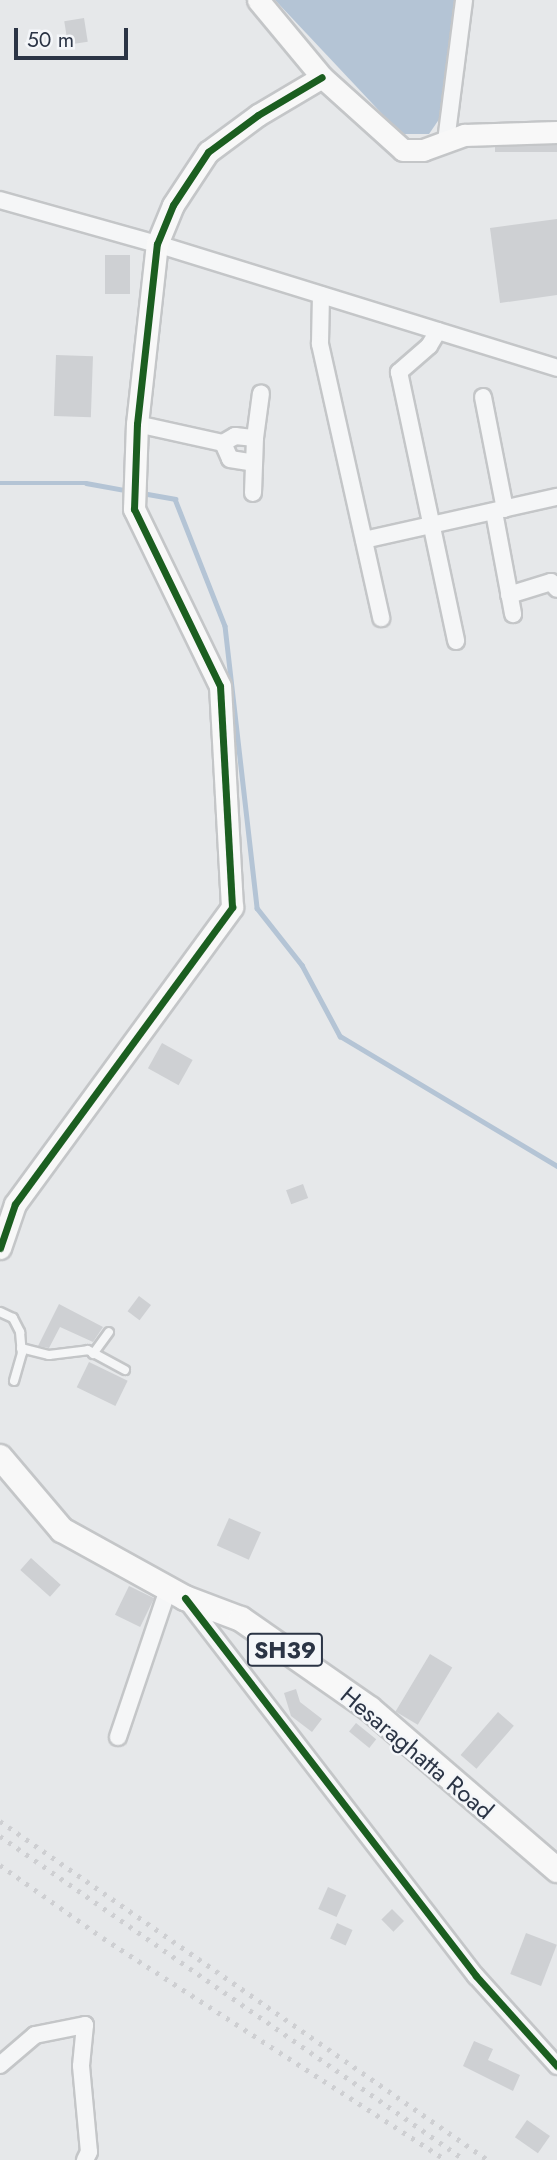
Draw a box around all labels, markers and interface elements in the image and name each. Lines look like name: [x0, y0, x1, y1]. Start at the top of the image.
scale bar: [18, 14, 131, 58]
text: 50 m: [27, 25, 74, 55]
road number: SH39: [246, 1630, 324, 1670]
street label: Hesaraghatta Road: [335, 1681, 499, 1825]

